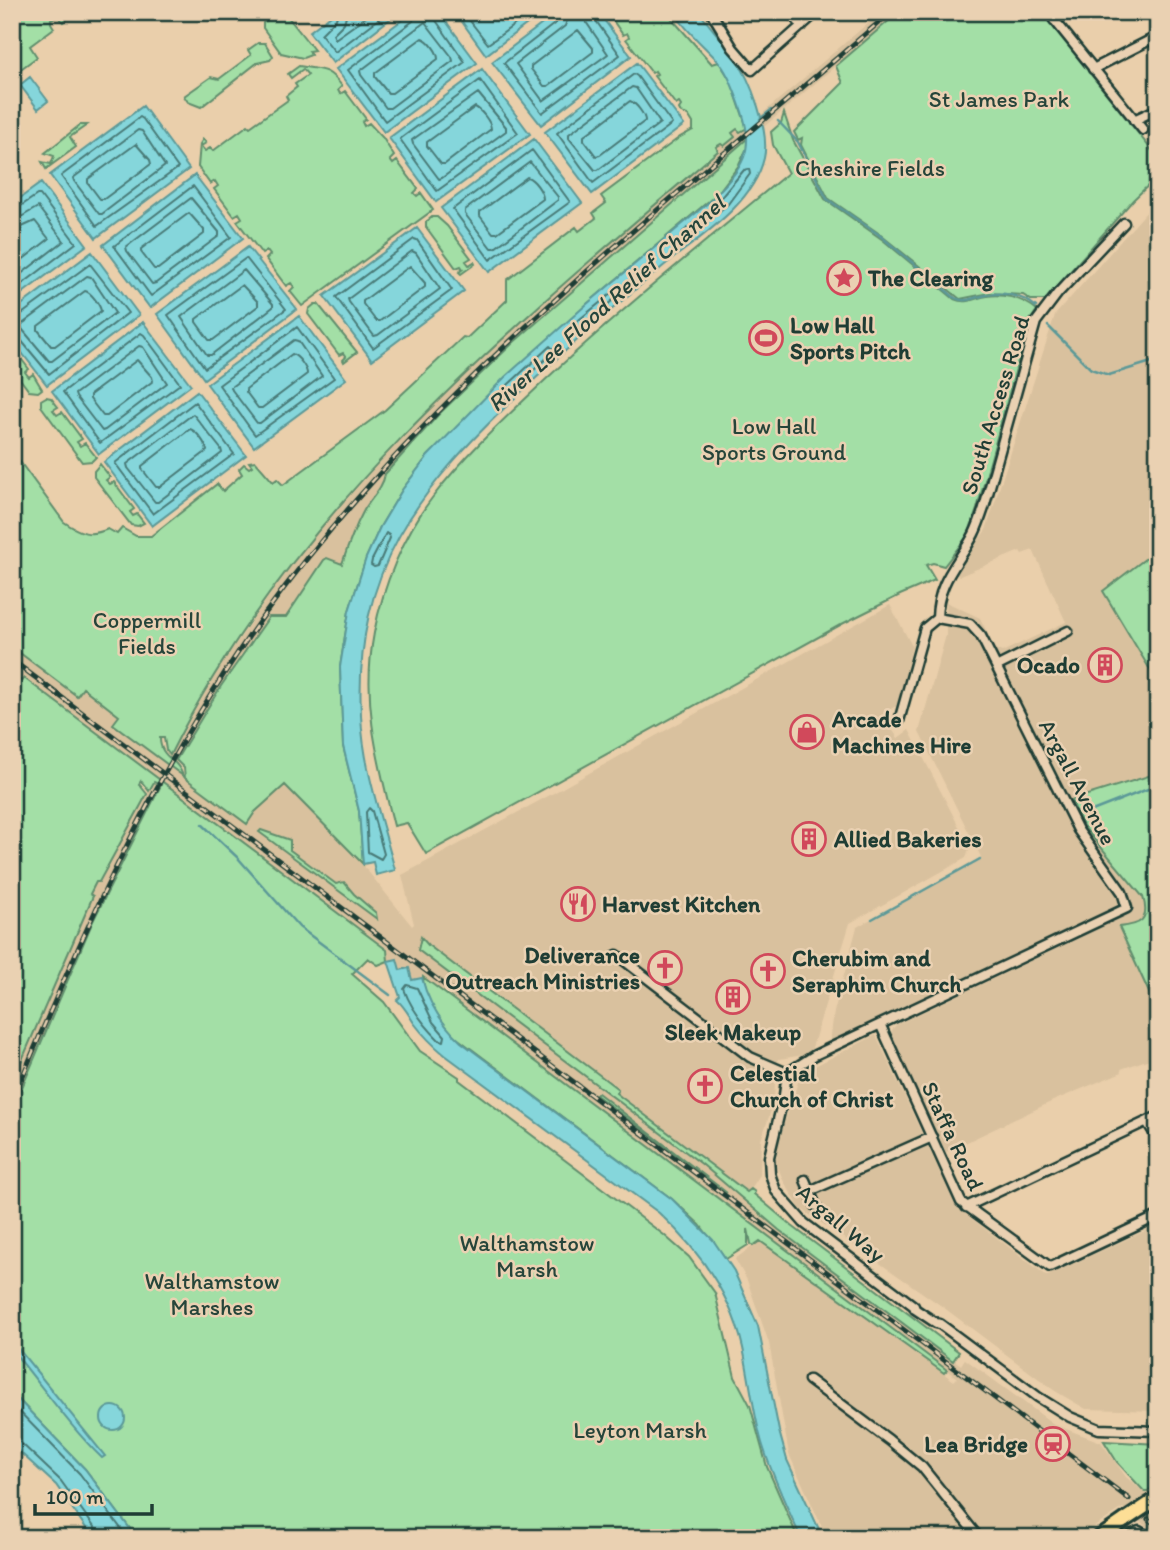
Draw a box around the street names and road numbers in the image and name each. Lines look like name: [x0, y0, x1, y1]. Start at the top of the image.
street label: South Access Road: [954, 312, 1036, 498]
street label: Argall Avenue: [1033, 714, 1123, 850]
street label: Staffa Road: [915, 1077, 991, 1195]
street label: Argall Way: [791, 1178, 891, 1268]

